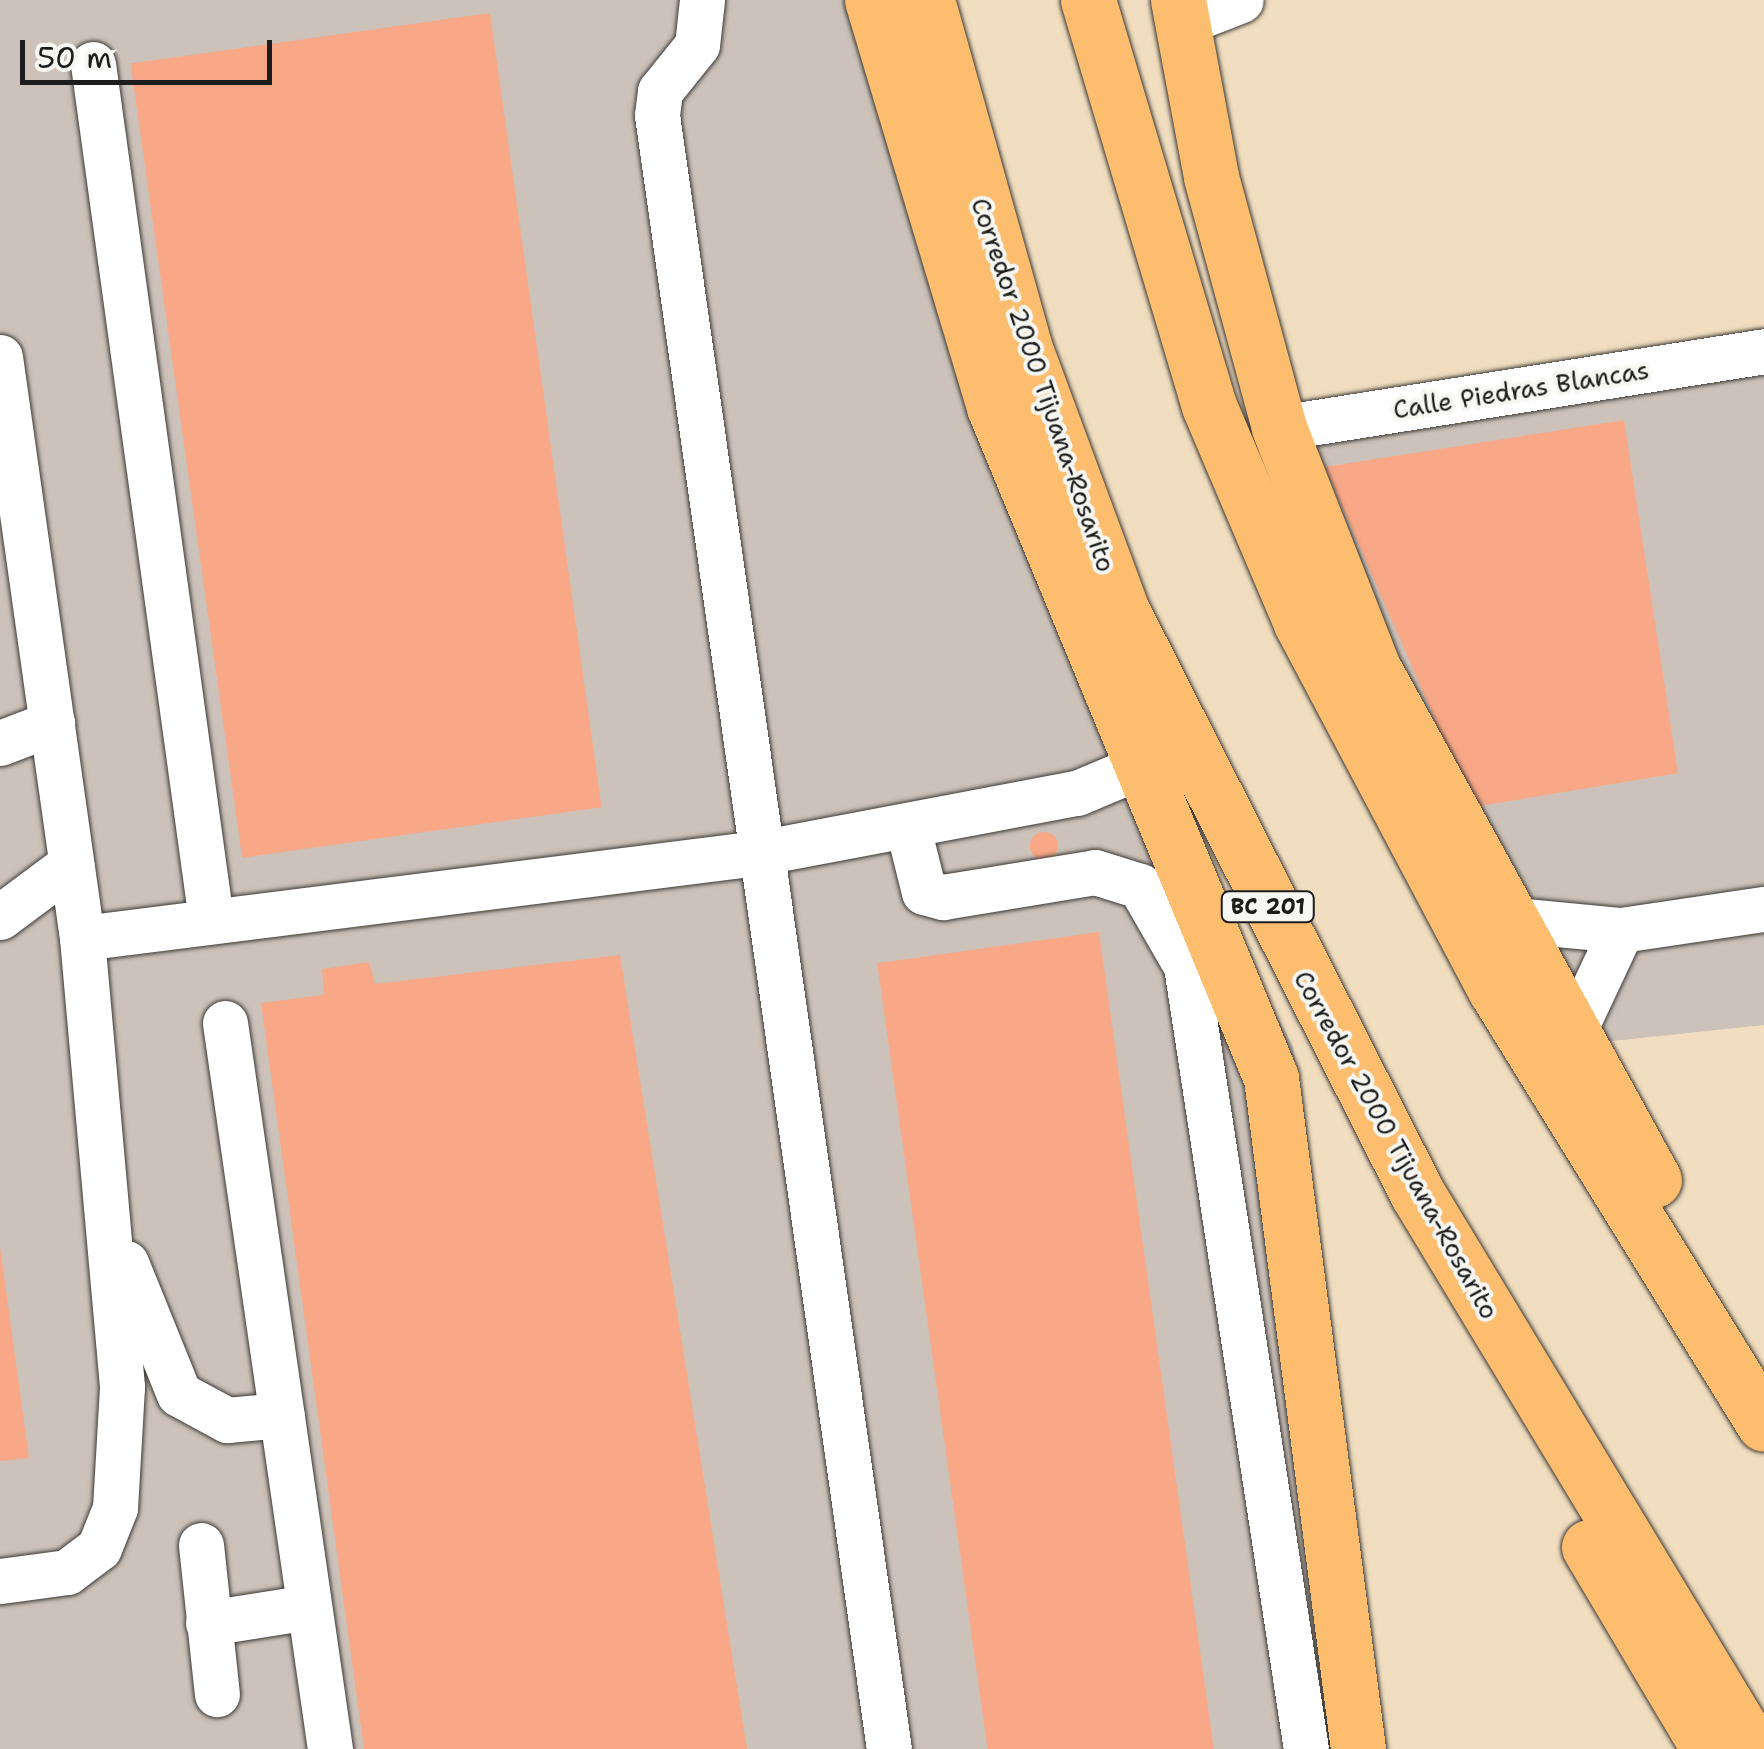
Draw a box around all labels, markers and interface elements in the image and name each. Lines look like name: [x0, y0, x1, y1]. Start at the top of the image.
scale bar: [25, 20, 278, 82]
text: 50 m: [37, 37, 112, 78]
street label: Corredor 2000 Tijuana-Rosarito: [965, 194, 1121, 576]
street label: Calle Piedras Blancas: [1391, 355, 1651, 425]
road number: BC 201: [1220, 890, 1316, 924]
street label: Corredor 2000 Tijuana-Rosarito: [1287, 966, 1505, 1324]

